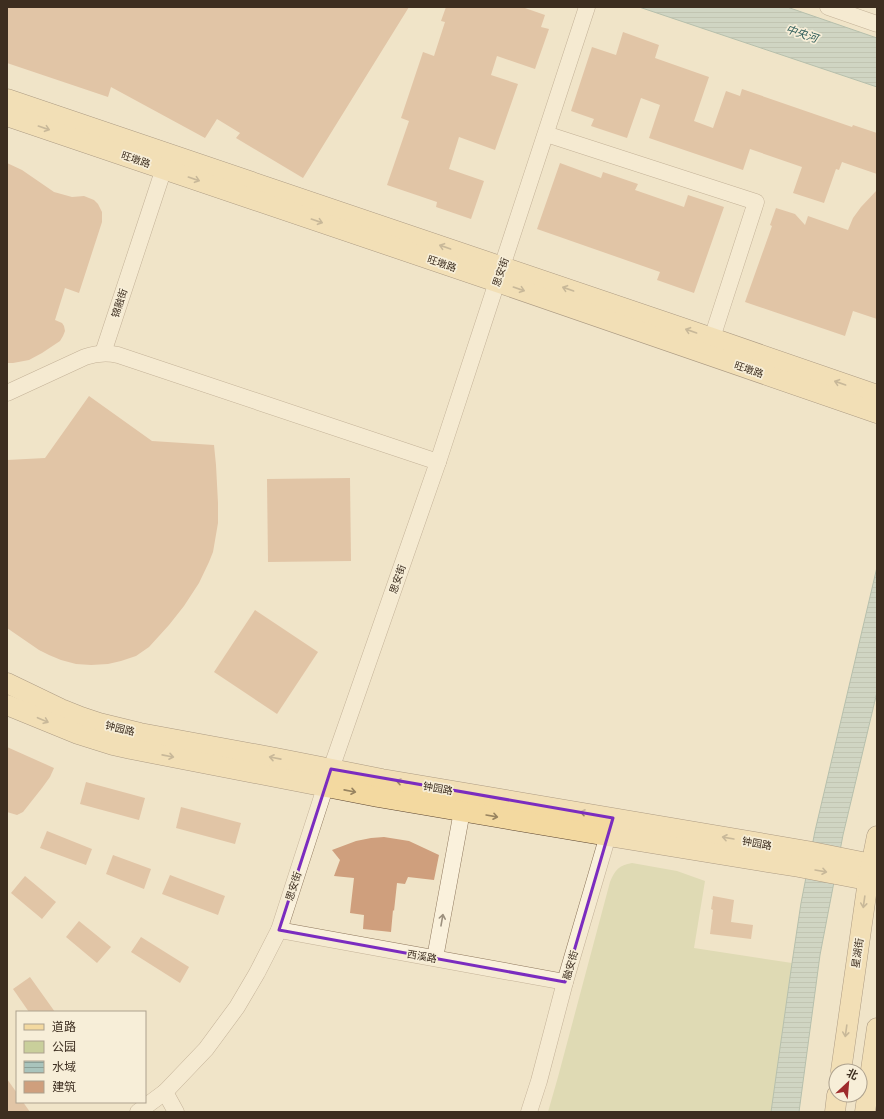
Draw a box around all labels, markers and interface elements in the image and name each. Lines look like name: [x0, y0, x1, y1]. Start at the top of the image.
water label: 中央河: [784, 21, 822, 46]
one-way arrow: [37, 125, 50, 132]
street label: 旺墩路: [120, 147, 152, 171]
one-way arrow: [187, 176, 200, 183]
one-way arrow: [310, 217, 322, 225]
one-way arrow: [438, 243, 451, 250]
street label: 旺墩路: [426, 251, 458, 275]
street label: 思安街: [488, 256, 512, 288]
one-way arrow: [562, 284, 574, 292]
one-way arrow: [513, 286, 525, 294]
street label: 锦融街: [108, 287, 130, 319]
one-way arrow: [685, 326, 697, 334]
street label: 旺墩路: [733, 357, 765, 381]
one-way arrow: [835, 378, 847, 386]
street label: 思安街: [385, 563, 409, 595]
one-way arrow: [37, 717, 49, 725]
street label: 钟园路: [104, 718, 136, 738]
one-way arrow: [161, 752, 174, 760]
one-way arrow: [268, 753, 281, 761]
one-way arrow: [396, 778, 409, 786]
street label: 钟园路: [422, 779, 454, 797]
one-way arrow: [343, 787, 356, 795]
one-way arrow: [580, 809, 593, 817]
one-way arrow: [485, 813, 498, 821]
one-way arrow: [721, 833, 734, 841]
street label: 钟园路: [741, 834, 773, 852]
one-way arrow: [814, 867, 827, 875]
street label: 思安街: [282, 870, 304, 902]
one-way arrow: [861, 895, 868, 908]
one-way arrow: [439, 914, 447, 927]
street label: 星湖街: [848, 937, 866, 969]
street label: 西溪路: [406, 947, 438, 965]
street label: 融安街: [559, 949, 581, 981]
legend: [16, 1011, 146, 1103]
text: 道路: [52, 1018, 76, 1034]
one-way arrow: [842, 1024, 850, 1037]
text: 公园: [52, 1038, 76, 1054]
text: 水域: [52, 1058, 76, 1074]
north arrow: [828, 1063, 868, 1103]
text: 北: [844, 1064, 861, 1083]
text: 建筑: [52, 1078, 76, 1094]

